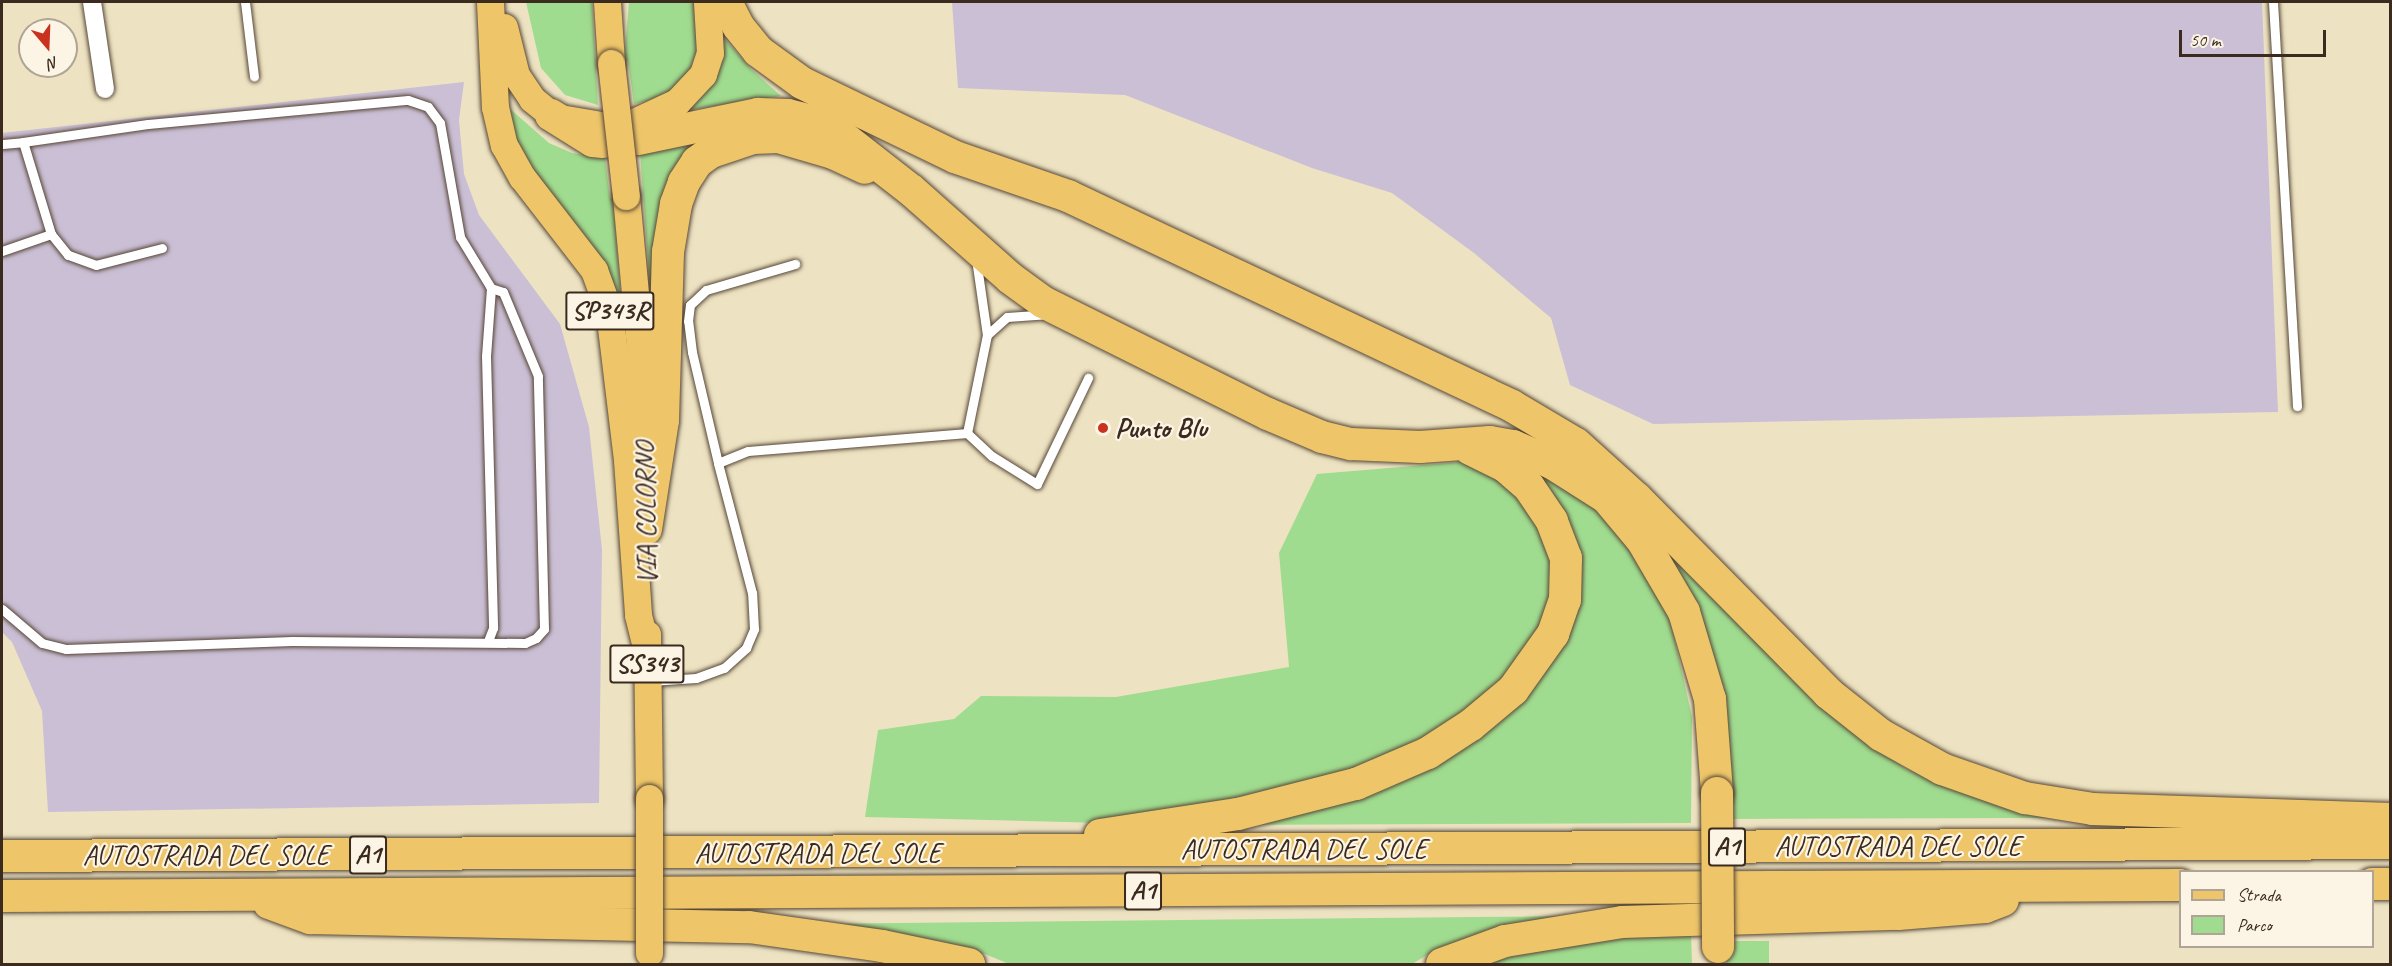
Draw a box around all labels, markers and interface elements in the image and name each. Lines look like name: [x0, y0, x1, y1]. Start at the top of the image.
north arrow: [18, 18, 78, 78]
scale bar: [2182, 18, 2329, 56]
text: 50 m: [2190, 29, 2221, 51]
text: N: [45, 52, 61, 74]
road number: SP343R: [565, 287, 655, 335]
place label: Punto Blu: [1115, 411, 1207, 445]
marker: Punto Blu: [1096, 421, 1110, 435]
street label: VIA COLORNO: [628, 442, 664, 584]
road number: SS343: [608, 640, 686, 688]
road number: A1: [1708, 823, 1746, 871]
street label: AUTOSTRADA DEL SOLE: [1774, 829, 2022, 863]
road number: A1: [348, 831, 388, 879]
street label: AUTOSTRADA DEL SOLE: [1180, 832, 1428, 866]
street label: AUTOSTRADA DEL SOLE: [694, 836, 942, 870]
street label: AUTOSTRADA DEL SOLE: [82, 838, 330, 872]
road number: A1: [1124, 867, 1162, 915]
legend: [2179, 870, 2374, 948]
text: Strada: [2237, 884, 2281, 906]
text: Parco: [2237, 914, 2272, 936]

